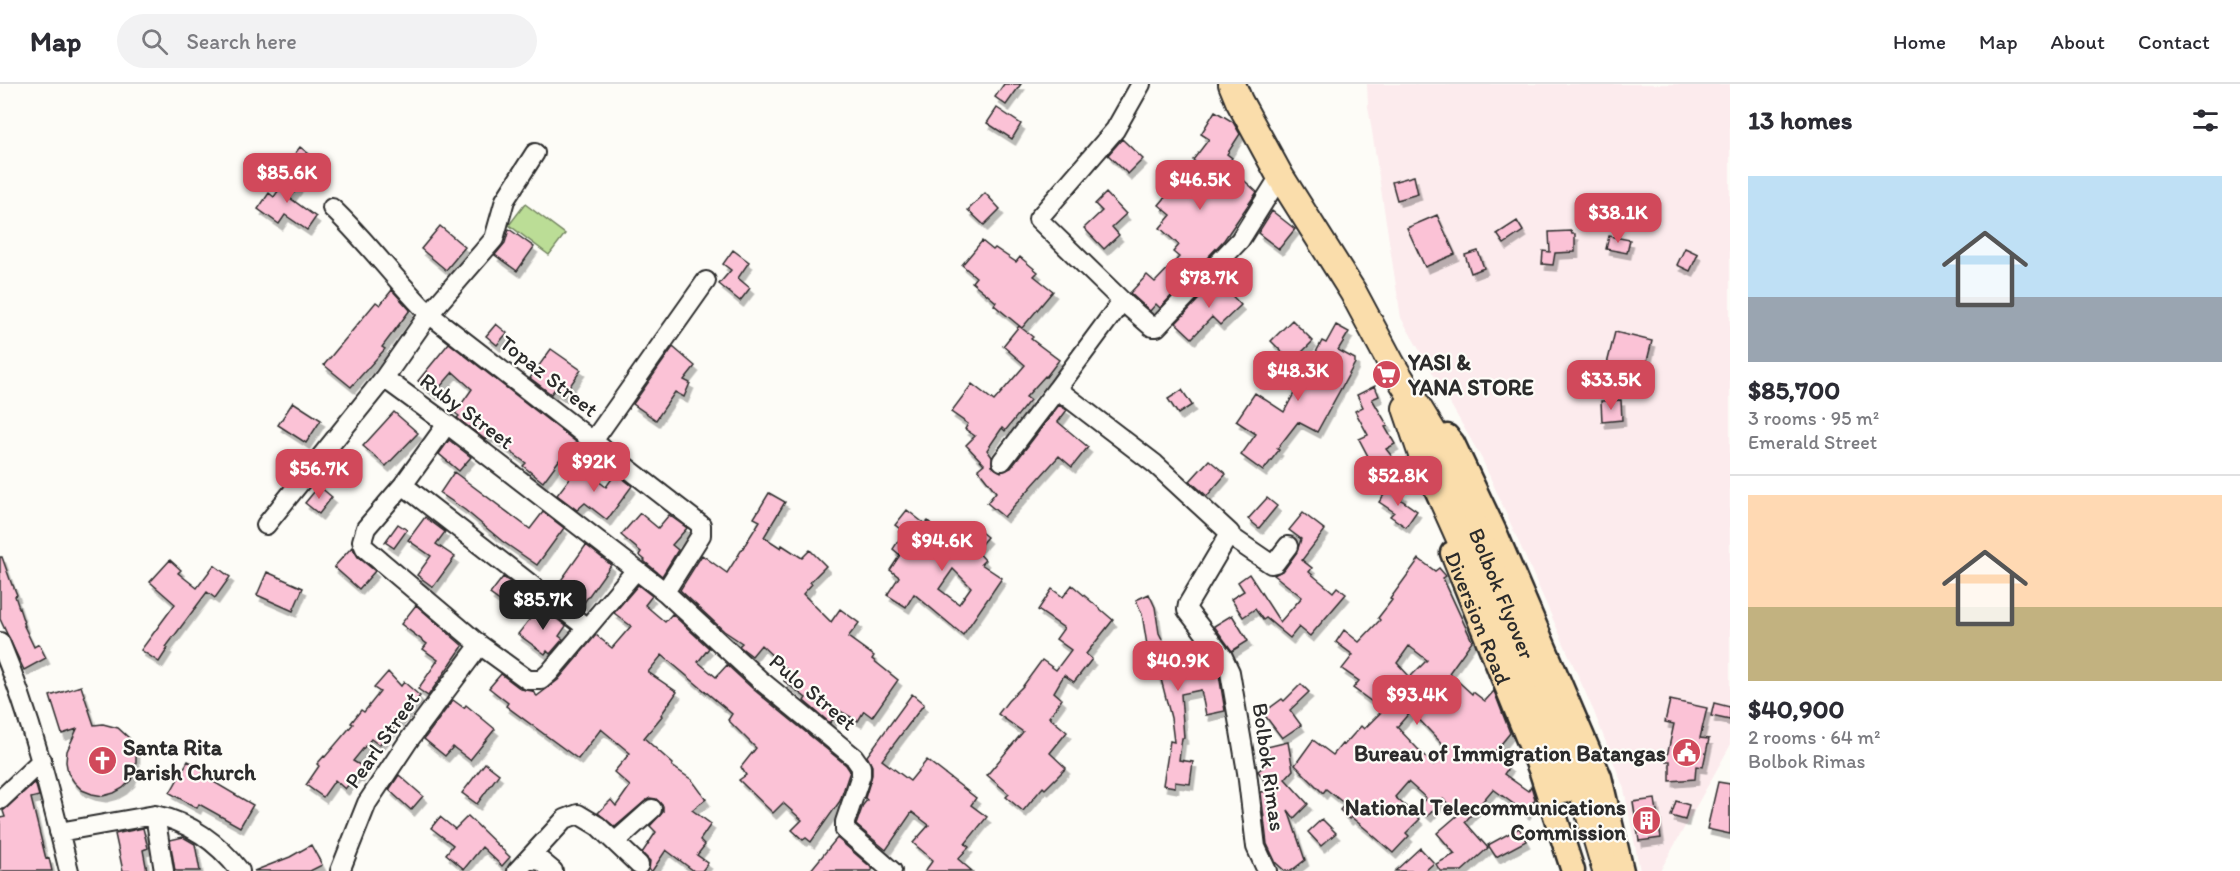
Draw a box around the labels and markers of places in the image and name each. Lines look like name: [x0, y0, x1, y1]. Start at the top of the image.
pin: $85.6K: [238, 153, 336, 204]
pin: $46.5K: [1151, 160, 1249, 211]
pin: $38.1K: [1569, 193, 1667, 244]
pin: $78.7K: [1160, 258, 1258, 309]
place label: YASI & YANA STORE: [1407, 349, 1534, 401]
pin: $48.3K: [1249, 351, 1347, 402]
supermarket icon: YASI & YANA STORE: [1371, 359, 1403, 391]
pin: $33.5K: [1562, 360, 1660, 411]
pin: $92K: [558, 442, 630, 493]
pin: $56.7K: [270, 449, 368, 500]
pin: $52.8K: [1349, 456, 1447, 507]
pin: $94.6K: [893, 521, 991, 572]
pin: $85.7K: [494, 580, 592, 631]
pin: $40.9K: [1129, 641, 1227, 692]
pin: $93.4K: [1368, 675, 1466, 726]
place label: Santa Rita Parish Church: [123, 734, 257, 786]
public building icon: Bureau of Immigration Batangas: [1671, 737, 1703, 769]
place label: Bureau of Immigration Batangas: [1354, 740, 1666, 767]
church icon: Santa Rita Parish Church: [86, 744, 118, 776]
place label: National Telecommunications Commission: [1345, 794, 1626, 846]
building icon: National Telecommunications Commission: [1631, 804, 1663, 836]

